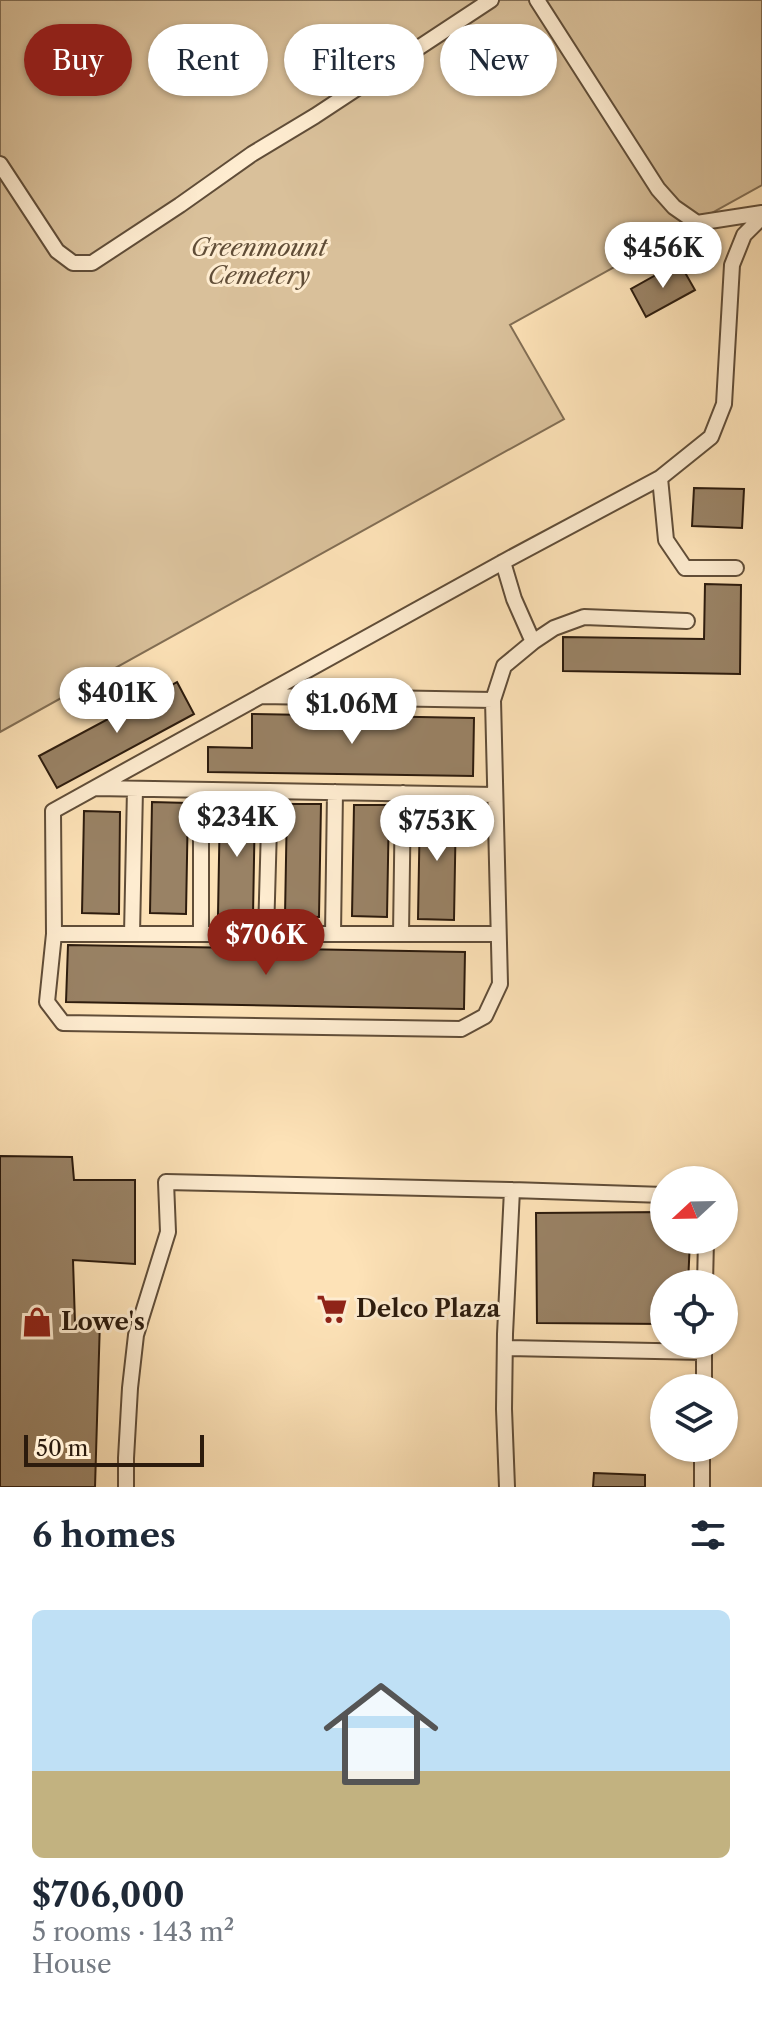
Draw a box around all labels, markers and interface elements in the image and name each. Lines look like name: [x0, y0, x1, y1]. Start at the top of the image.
chip: Buy: [24, 24, 132, 96]
chip: Rent: [148, 24, 268, 96]
chip: Filters: [284, 24, 424, 96]
chip: New: [440, 24, 557, 96]
pin: $456K: [607, 222, 719, 290]
text: $456K: [623, 232, 703, 264]
park label: Greenmount Cemetery: [191, 233, 329, 290]
pin: $401K: [61, 667, 173, 735]
text: $401K: [78, 677, 156, 709]
pin: $1.06M: [287, 678, 417, 746]
text: $1.06M: [306, 688, 398, 720]
pin: $234K: [181, 791, 293, 859]
pin: $753K: [381, 795, 493, 863]
text: $234K: [197, 801, 277, 833]
text: $753K: [398, 805, 476, 837]
pin: $706K: [210, 909, 322, 977]
text: $706K: [226, 919, 306, 951]
north arrow: [650, 1166, 738, 1254]
map controls: [650, 1166, 738, 1462]
button: locate: [650, 1270, 738, 1358]
supermarket icon: Delco Plaza: [315, 1292, 349, 1326]
place label: Delco Plaza: [356, 1294, 502, 1323]
shop icon: Lowe's: [20, 1305, 54, 1339]
place label: Lowe's: [61, 1307, 145, 1336]
button: layers: [650, 1374, 738, 1462]
scale bar: [24, 1431, 204, 1467]
text: 50 m: [36, 1435, 88, 1462]
icon: filters: [686, 1513, 730, 1557]
text: 6 homes: [32, 1514, 176, 1556]
icon: home: [309, 1662, 453, 1806]
text: $706,000: [32, 1874, 185, 1916]
text: 5 rooms · 143 m²: [32, 1916, 234, 1948]
text: House: [32, 1948, 112, 1980]

